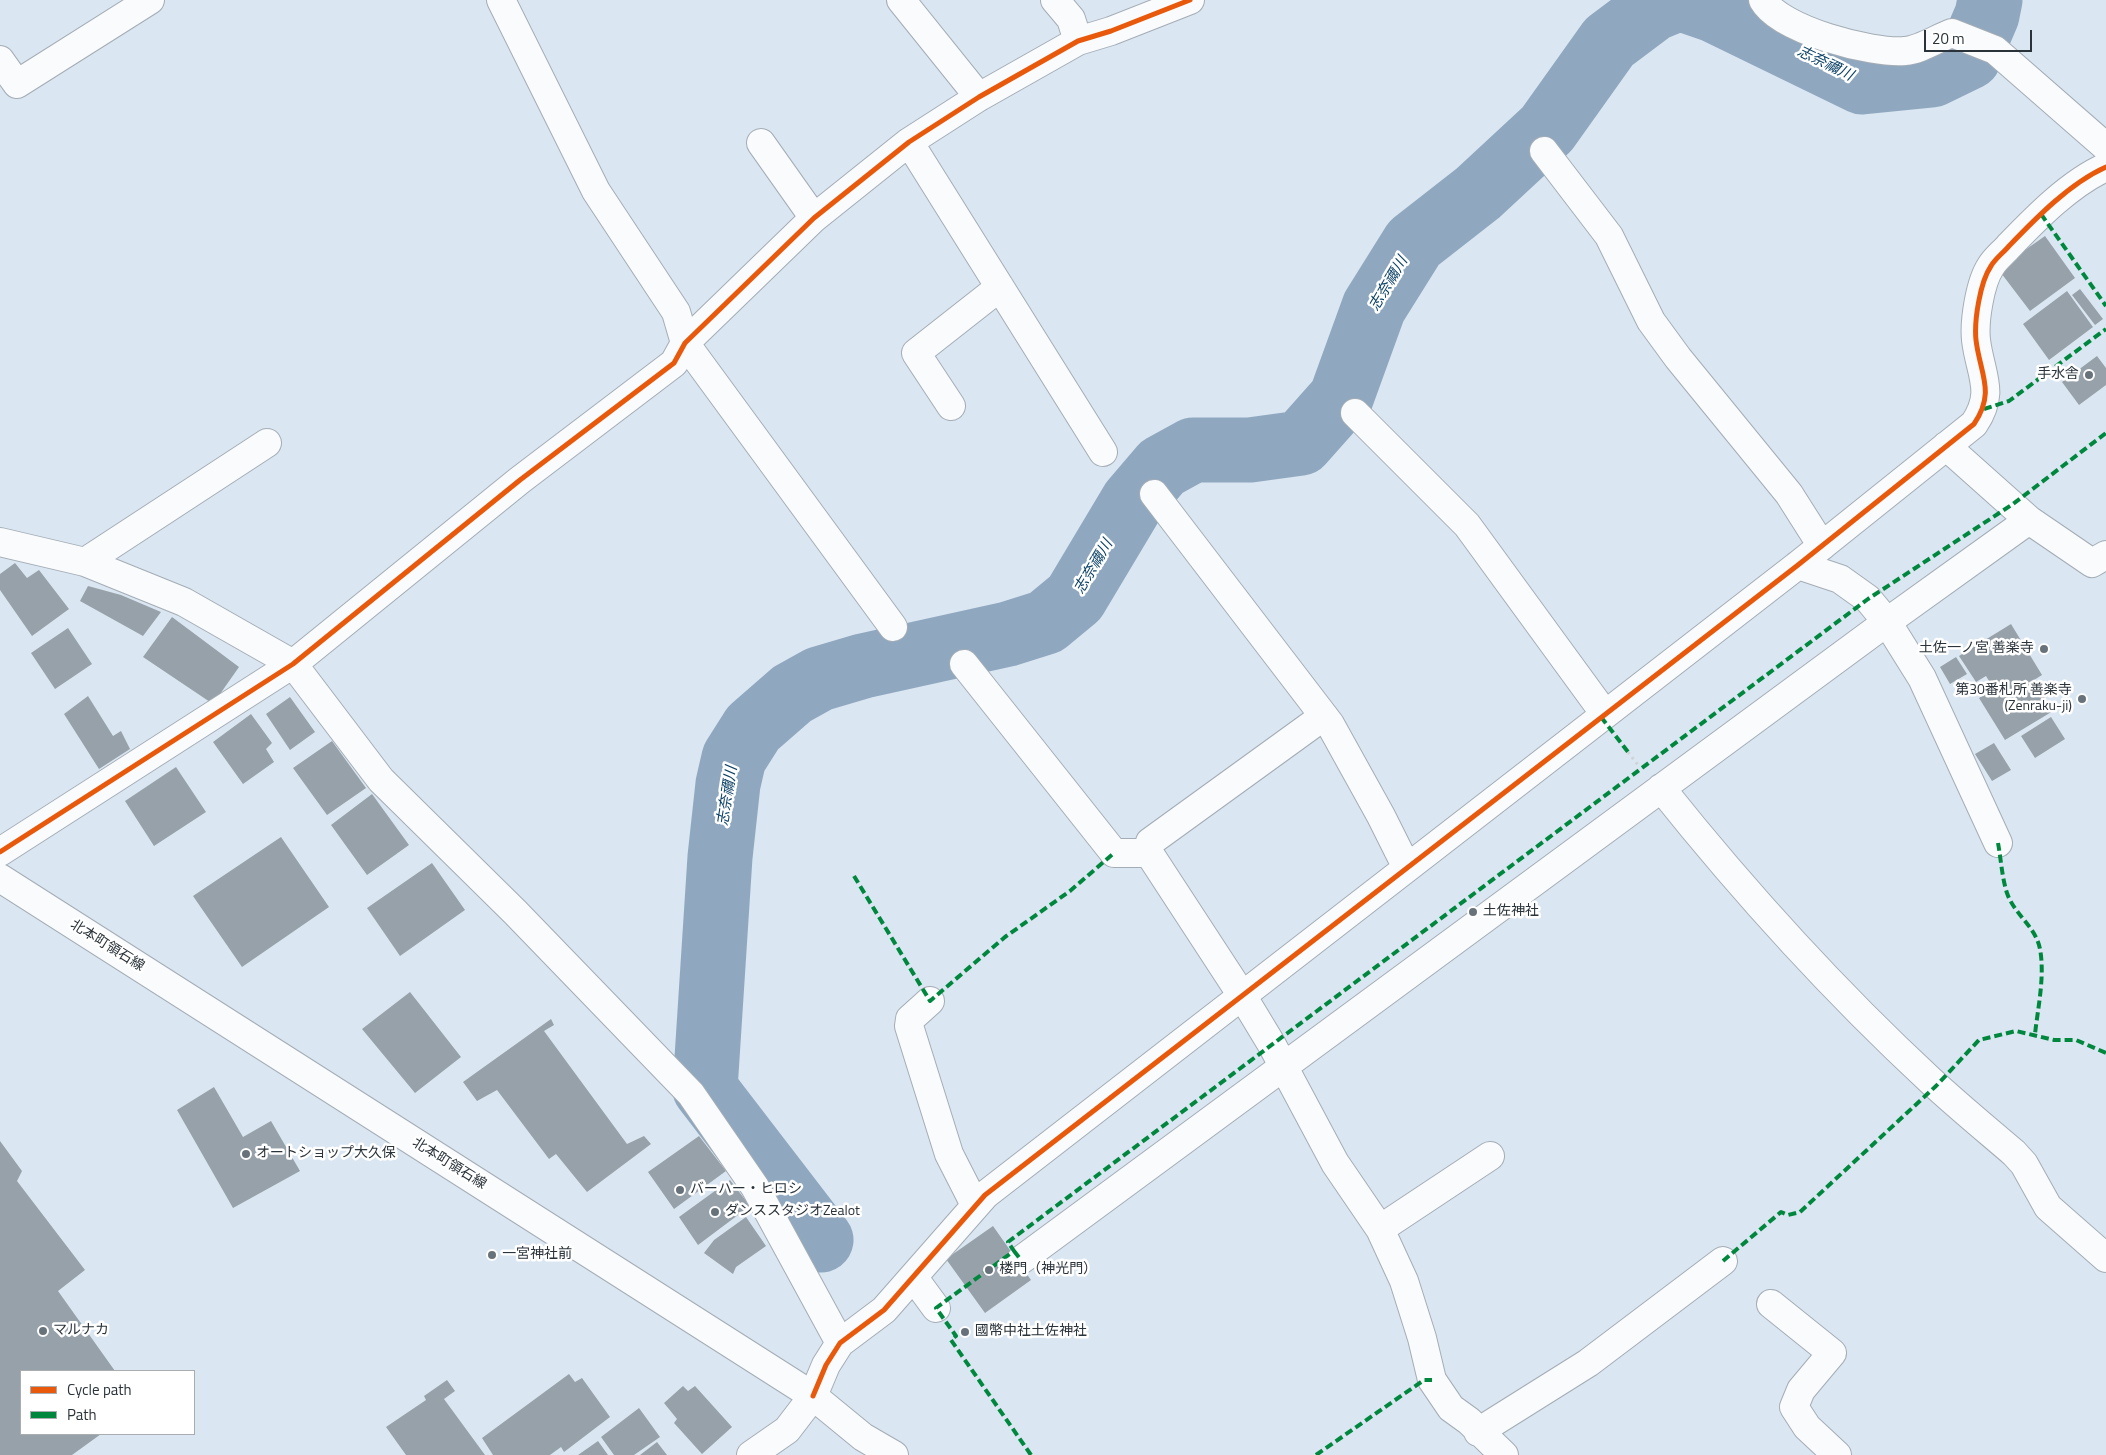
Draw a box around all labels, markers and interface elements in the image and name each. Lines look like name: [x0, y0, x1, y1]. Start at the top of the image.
scale bar: [1926, 20, 2034, 52]
text: 20 m: [1932, 27, 1965, 50]
water label: 志奈禰川: [1794, 43, 1856, 85]
water label: 志奈禰川: [1366, 254, 1412, 314]
place label: 手水舎: [2037, 367, 2079, 383]
marker: 手水舎: [2083, 369, 2095, 381]
water label: 志奈禰川: [1071, 537, 1117, 597]
place label: 土佐一ノ宮 善楽寺: [1919, 641, 2034, 657]
marker: 土佐一ノ宮 善楽寺: [2038, 643, 2050, 655]
place label: 第30番札所 善楽寺 (Zenraku-ji): [1955, 683, 2072, 716]
marker: 第30番札所 善楽寺 (Zenraku-ji): [2076, 693, 2088, 705]
water label: 志奈禰川: [714, 765, 742, 827]
place label: 土佐神社: [1483, 904, 1539, 920]
marker: 土佐神社: [1467, 906, 1479, 918]
street label: 北本町領石線: [67, 917, 147, 975]
street label: 北本町領石線: [409, 1135, 489, 1193]
place label: オートショップ大久保: [256, 1146, 396, 1162]
marker: オートショップ大久保: [240, 1148, 252, 1160]
place label: バーハー・ヒロシ: [690, 1182, 802, 1198]
marker: バーハー・ヒロシ: [674, 1184, 686, 1196]
place label: ダンススタジオZealot: [725, 1204, 860, 1220]
marker: ダンススタジオZealot: [709, 1206, 721, 1218]
place label: 一宮神社前: [502, 1247, 572, 1263]
marker: 一宮神社前: [486, 1249, 498, 1261]
place label: 楼門（神光門）: [999, 1262, 1097, 1278]
marker: 楼門（神光門）: [983, 1264, 995, 1276]
place label: マルナカ: [53, 1323, 109, 1339]
place label: 國幣中社土佐神社: [975, 1324, 1087, 1340]
marker: マルナカ: [37, 1325, 49, 1337]
marker: 國幣中社土佐神社: [959, 1326, 971, 1338]
legend: [20, 1370, 195, 1435]
text: Cycle path: [67, 1378, 132, 1401]
text: Path: [67, 1403, 97, 1426]

